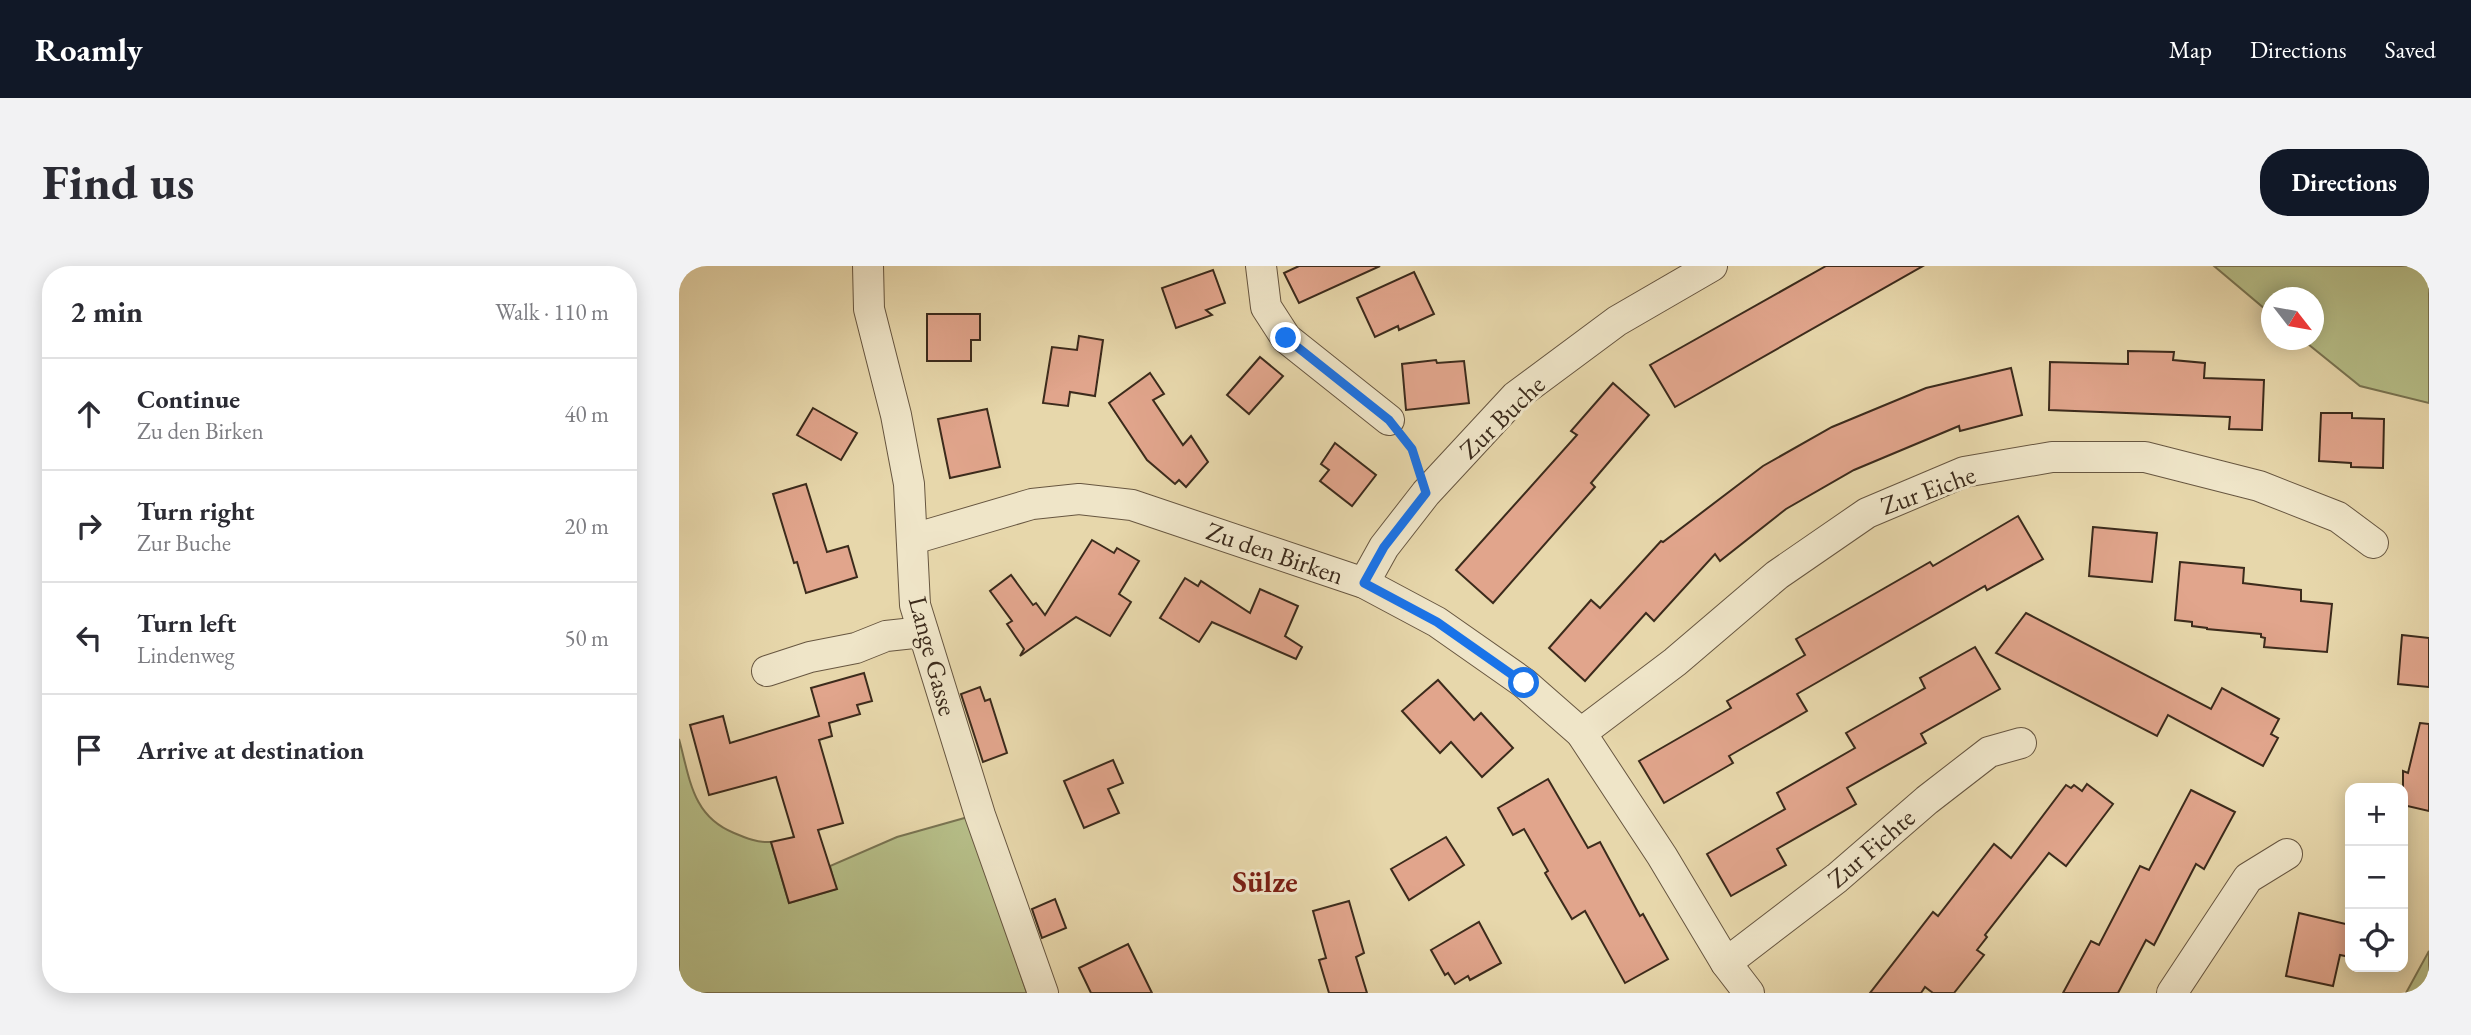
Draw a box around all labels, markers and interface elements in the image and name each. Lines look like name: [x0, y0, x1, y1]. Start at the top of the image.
text: Roamly: [35, 28, 143, 71]
text: Map: [2169, 34, 2212, 65]
text: Directions: [2250, 34, 2347, 65]
text: Saved: [2385, 34, 2436, 65]
button: Directions: [2260, 149, 2429, 216]
text: Find us: [42, 150, 194, 214]
north arrow: [2261, 287, 2324, 350]
text: 2 min: [70, 292, 143, 331]
text: Walk · 110 m: [495, 297, 609, 327]
route end: [1270, 322, 1301, 353]
street label: Zur Buche: [1452, 368, 1552, 466]
text: Continue: [137, 382, 240, 416]
icon: ahead: [70, 395, 108, 433]
text: 40 m: [564, 399, 609, 429]
text: Zu den Birken: [137, 416, 264, 446]
street label: Zur Eiche: [1876, 457, 1980, 523]
text: Turn right: [137, 494, 255, 528]
icon: right: [70, 507, 108, 545]
text: 20 m: [564, 511, 609, 541]
street label: Zu den Birken: [1202, 514, 1348, 592]
text: Zur Buche: [137, 528, 231, 558]
street label: Lange Gasse: [901, 593, 965, 719]
text: Turn left: [137, 606, 236, 640]
icon: left: [70, 619, 108, 657]
text: 50 m: [564, 623, 609, 653]
text: Lindenweg: [137, 640, 235, 670]
route start: [1508, 667, 1539, 698]
icon: arrive: [70, 731, 108, 769]
text: Arrive at destination: [137, 733, 364, 767]
map controls: [2345, 783, 2408, 972]
button: +: [2345, 783, 2408, 846]
street label: Zur Fichte: [1820, 801, 1922, 895]
button: −: [2345, 846, 2408, 909]
district label: Sülze: [1232, 862, 1298, 901]
button: locate: [2345, 909, 2408, 972]

